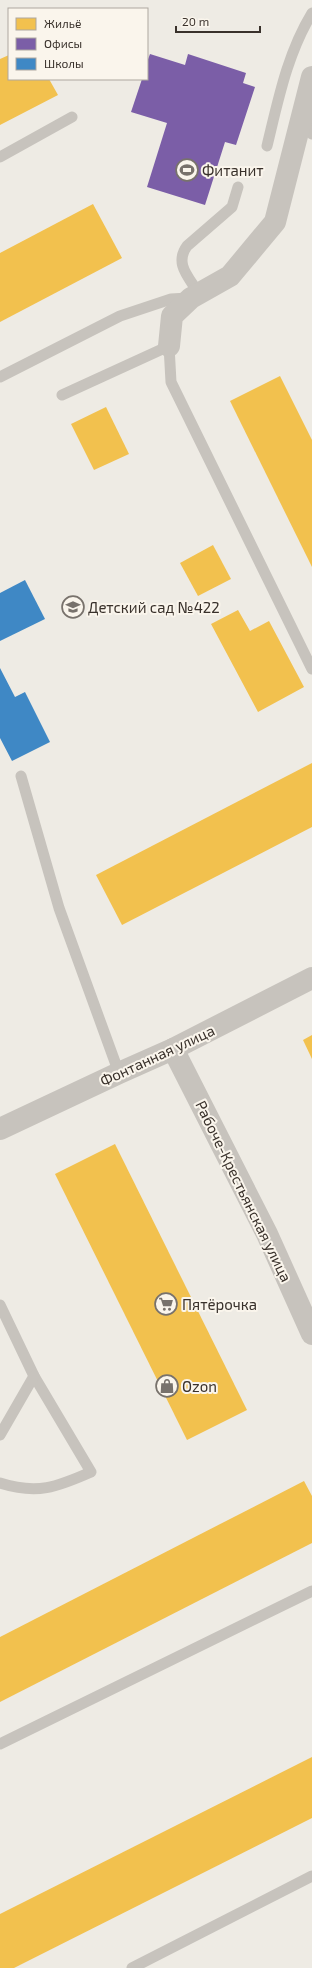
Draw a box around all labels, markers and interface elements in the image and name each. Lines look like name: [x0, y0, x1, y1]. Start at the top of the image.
legend: [8, 8, 148, 80]
scale bar: [176, 8, 260, 34]
text: 20 m: [182, 14, 209, 28]
text: Жильё: [44, 16, 81, 30]
text: Офисы: [44, 36, 82, 50]
text: Школы: [44, 56, 84, 70]
sports icon: Фитанит: [174, 157, 200, 183]
place label: Фитанит: [202, 161, 264, 179]
school or university icon: Детский сад №422: [60, 594, 86, 620]
place label: Детский сад №422: [88, 598, 220, 616]
street label: Фонтанная улица: [97, 1021, 218, 1090]
street label: Рабоче-Крестьянская улица: [191, 1097, 296, 1285]
supermarket icon: Пятёрочка: [153, 1291, 179, 1317]
place label: Пятёрочка: [182, 1295, 257, 1313]
shop icon: Ozon: [154, 1373, 180, 1399]
place label: Ozon: [182, 1377, 217, 1395]

